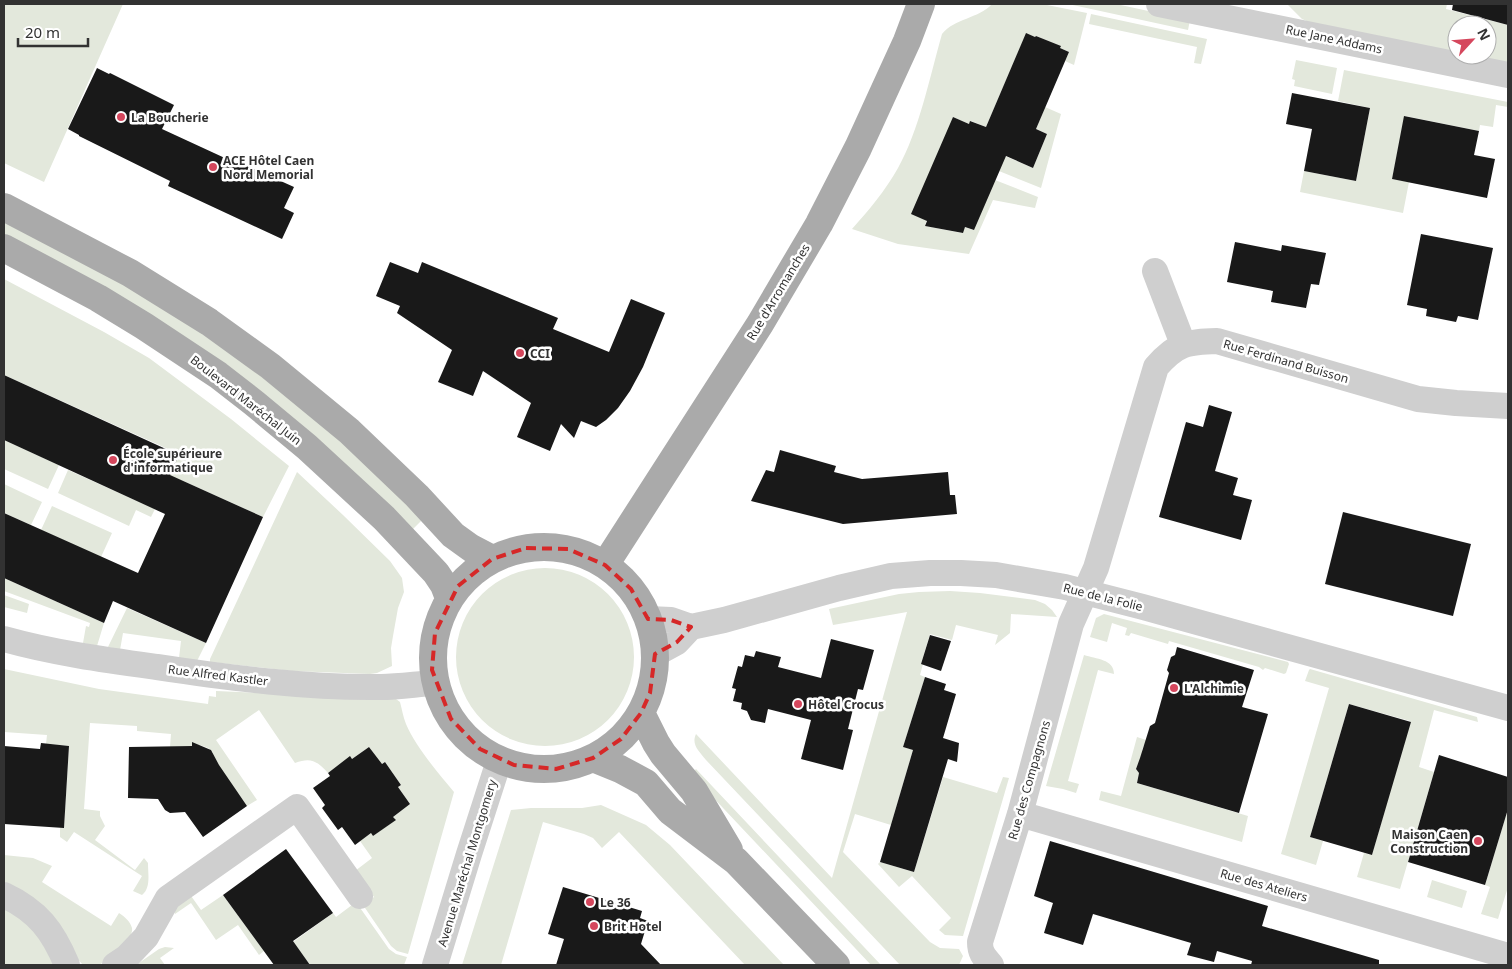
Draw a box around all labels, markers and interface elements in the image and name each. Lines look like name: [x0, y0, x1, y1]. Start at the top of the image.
scale bar: [18, 15, 88, 47]
north arrow: [1447, 15, 1497, 65]
street label: Rue Jane Addams: [1284, 20, 1384, 58]
text: 20 m: [25, 22, 60, 42]
text: N: [1473, 25, 1495, 43]
place label: La Boucherie: [131, 109, 209, 126]
marker: La Boucherie: [115, 111, 127, 123]
place label: ACE Hôtel Caen Nord Memorial: [223, 152, 314, 183]
marker: ACE Hôtel Caen Nord Memorial: [207, 161, 219, 173]
street label: Rue d'Arromanches: [742, 240, 814, 343]
street label: Rue Ferdinand Buisson: [1221, 335, 1351, 387]
place label: CCI: [530, 345, 550, 362]
marker: CCI: [514, 347, 526, 359]
street label: Boulevard Maréchal Juin: [187, 351, 305, 449]
place label: École supérieure d'informatique: [123, 445, 222, 476]
marker: École supérieure d'informatique: [107, 454, 119, 466]
street label: Rue de la Folie: [1061, 579, 1145, 615]
street label: Rue Alfred Kastler: [167, 660, 269, 690]
place label: L'Alchimie: [1184, 680, 1244, 697]
marker: L'Alchimie: [1168, 682, 1180, 694]
place label: Hôtel Crocus: [808, 696, 884, 713]
marker: Hôtel Crocus: [792, 698, 804, 710]
street label: Rue des Compagnons: [1004, 718, 1054, 842]
street label: Avenue Maréchal Montgomery: [433, 776, 501, 949]
place label: Maison Caen Construction: [1390, 826, 1468, 857]
marker: Maison Caen Construction: [1472, 835, 1484, 847]
street label: Rue des Ateliers: [1218, 864, 1310, 906]
place label: Le 36: [600, 894, 631, 911]
marker: Le 36: [584, 896, 596, 908]
place label: Brit Hotel: [604, 918, 662, 935]
marker: Brit Hotel: [588, 920, 600, 932]

